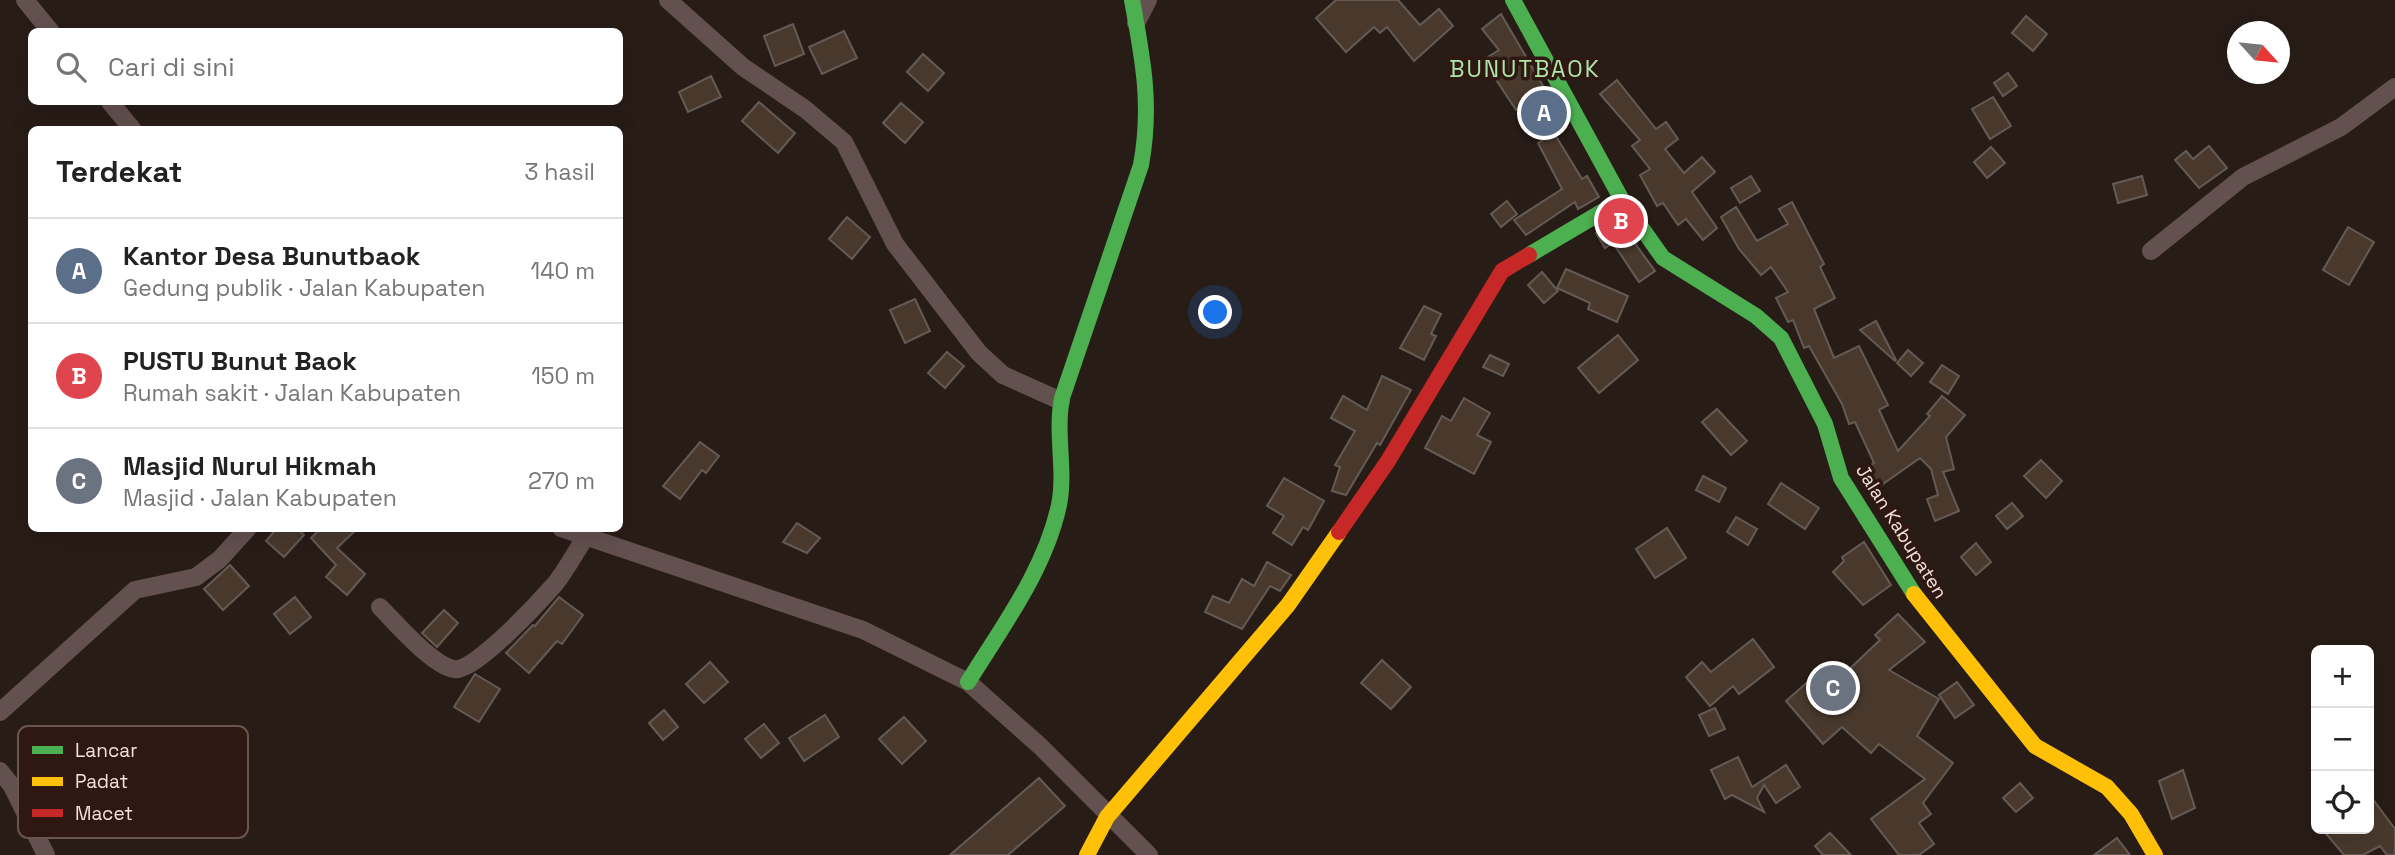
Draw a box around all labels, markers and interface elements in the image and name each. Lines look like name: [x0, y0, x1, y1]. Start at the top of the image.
north arrow: [2227, 21, 2290, 84]
search box: [28, 28, 623, 105]
icon: search: [52, 48, 90, 86]
text: Cari di sini: [108, 50, 235, 84]
district label: BUNUTBAOK: [1449, 54, 1601, 84]
pin: A: [1521, 87, 1567, 139]
text: Terdekat: [56, 152, 182, 191]
text: 3 hasil: [525, 157, 595, 187]
pin: B: [1598, 195, 1644, 247]
text: Kantor Desa Bunutbaok: [123, 239, 421, 273]
text: A: [72, 256, 86, 286]
text: 140 m: [531, 256, 595, 286]
text: Gedung publik · Jalan Kabupaten: [123, 273, 485, 303]
your location: [1198, 295, 1232, 329]
text: PUSTU Bunut Baok: [123, 344, 357, 378]
text: B: [71, 361, 87, 391]
text: 150 m: [531, 361, 595, 391]
text: Rumah sakit · Jalan Kabupaten: [123, 378, 461, 408]
text: Masjid Nurul Hikmah: [123, 449, 377, 483]
street label: Jalan Kabupaten: [1850, 459, 1953, 603]
text: C: [72, 466, 86, 496]
text: 270 m: [528, 466, 595, 496]
text: Masjid · Jalan Kabupaten: [123, 483, 397, 513]
map controls: [2311, 645, 2374, 834]
button: +: [2311, 645, 2374, 708]
pin: C: [1810, 662, 1856, 714]
button: −: [2311, 708, 2374, 771]
legend: [18, 726, 248, 838]
text: Lancar: [75, 738, 137, 763]
text: Padat: [75, 769, 128, 794]
button: locate: [2311, 771, 2374, 834]
text: Macet: [75, 801, 133, 826]

